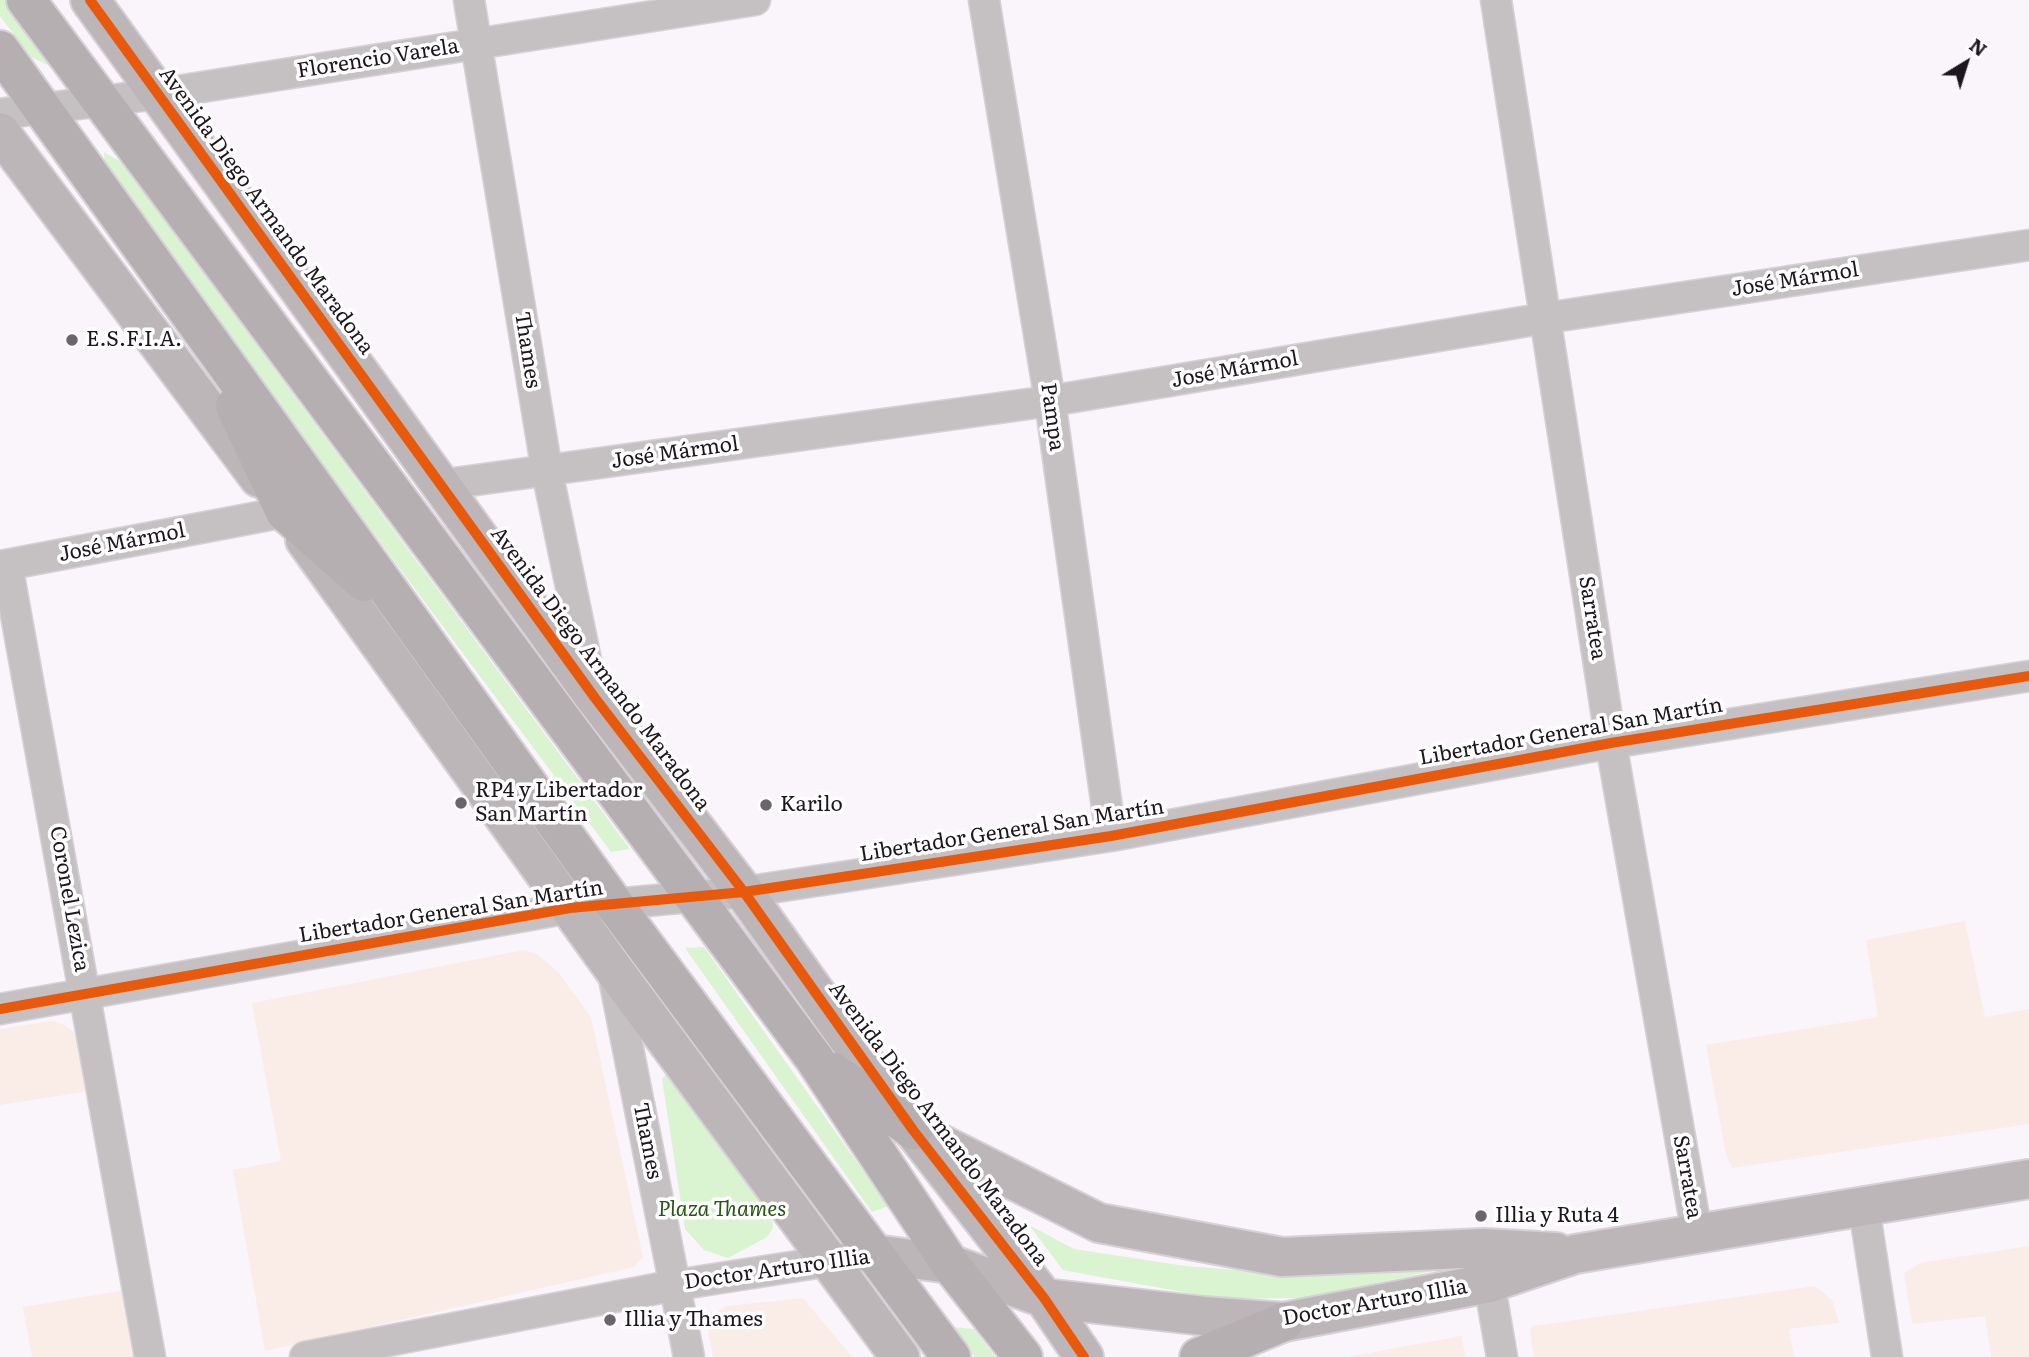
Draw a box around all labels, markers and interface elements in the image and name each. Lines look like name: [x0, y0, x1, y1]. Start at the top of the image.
north arrow: [1931, 28, 2001, 98]
text: N: [1964, 31, 1994, 62]
street label: Florencio Varela: [295, 34, 461, 84]
street label: Avenida Diego Armando Maradona: [153, 62, 379, 360]
street label: José Mármol: [1730, 258, 1860, 302]
street label: Thames: [509, 310, 545, 390]
place label: E.S.F.I.A.: [86, 327, 182, 353]
marker: E.S.F.I.A.: [64, 332, 80, 348]
street label: José Mármol: [1170, 346, 1300, 394]
street label: Pampa: [1035, 381, 1069, 453]
street label: José Mármol: [610, 432, 740, 474]
street label: José Mármol: [57, 518, 187, 568]
street label: Avenida Diego Armando Maradona: [485, 522, 715, 816]
street label: Sarratea: [1573, 574, 1611, 662]
street label: Libertador General San Martín: [1417, 693, 1725, 771]
place label: RP4 y Libertador San Martín: [475, 778, 642, 828]
place label: Karilo: [780, 792, 843, 818]
street label: Libertador General San Martín: [858, 794, 1166, 868]
marker: RP4 y Libertador San Martín: [453, 795, 469, 811]
marker: Karilo: [758, 797, 774, 813]
street label: Coronel Lezica: [44, 824, 94, 974]
street label: Libertador General San Martín: [297, 875, 605, 949]
street label: Avenida Diego Armando Maradona: [823, 977, 1053, 1271]
street label: Thames: [627, 1101, 667, 1181]
street label: Sarratea: [1667, 1133, 1707, 1221]
park label: Plaza Thames: [658, 1197, 786, 1223]
place label: Illia y Ruta 4: [1495, 1203, 1619, 1229]
marker: Illia y Ruta 4: [1473, 1208, 1489, 1224]
street label: Doctor Arturo Illia: [683, 1244, 871, 1296]
street label: Doctor Arturo Illia: [1281, 1274, 1469, 1332]
place label: Illia y Thames: [624, 1307, 763, 1333]
marker: Illia y Thames: [602, 1312, 618, 1328]

